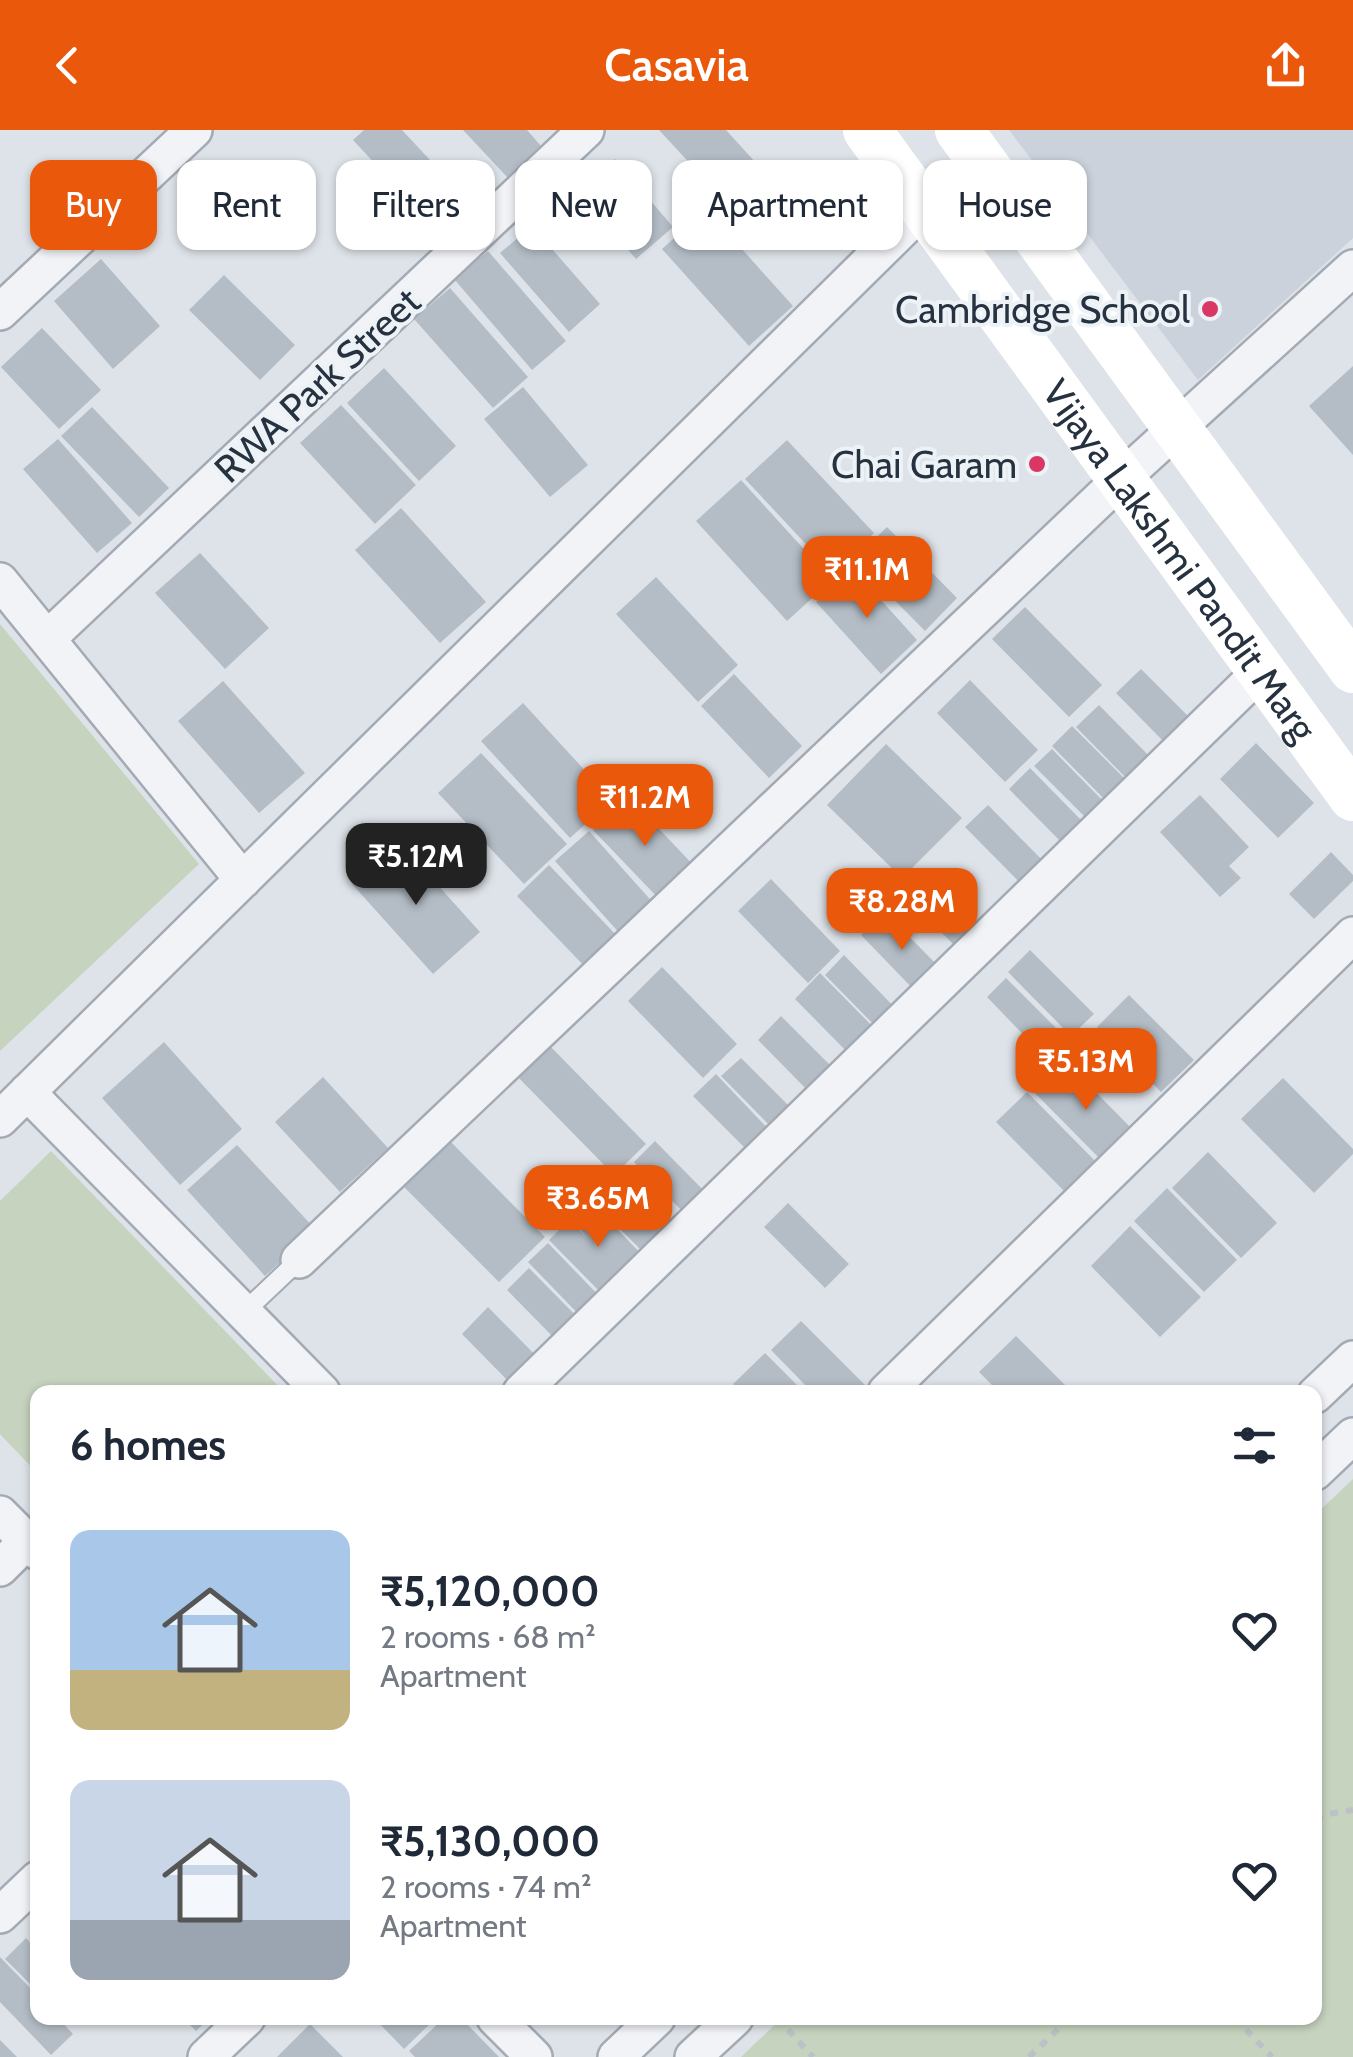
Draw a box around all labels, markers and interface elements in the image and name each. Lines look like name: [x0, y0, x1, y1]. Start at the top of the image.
icon: back: [40, 38, 95, 93]
text: Casavia: [604, 38, 749, 92]
icon: share: [1258, 38, 1313, 93]
chip: Buy: [30, 160, 157, 250]
chip: Rent: [177, 160, 316, 250]
chip: Filters: [336, 160, 495, 250]
chip: New: [515, 160, 652, 250]
chip: Apartment: [672, 160, 903, 250]
chip: House: [923, 160, 1087, 250]
street label: RWA Park Street: [204, 278, 430, 492]
place label: Cambridge School: [895, 286, 1190, 333]
marker: Cambridge School: [1199, 298, 1221, 320]
street label: Vijaya Lakshmi Pandit Marg: [1033, 370, 1328, 751]
place label: Chai Garam: [831, 441, 1017, 488]
marker: Chai Garam: [1026, 453, 1048, 475]
pin: ₹11.1M: [786, 536, 948, 621]
text: ₹11.1M: [824, 549, 910, 588]
pin: ₹11.2M: [564, 764, 726, 849]
text: ₹11.2M: [599, 777, 691, 816]
pin: ₹5.12M: [335, 823, 497, 908]
text: ₹5.12M: [368, 836, 464, 875]
pin: ₹8.28M: [821, 868, 983, 953]
text: ₹8.28M: [849, 881, 955, 920]
pin: ₹5.13M: [1005, 1028, 1167, 1113]
text: ₹5.13M: [1038, 1041, 1134, 1080]
pin: ₹3.65M: [517, 1165, 679, 1250]
text: ₹3.65M: [546, 1178, 650, 1217]
icon: filters: [1227, 1418, 1282, 1473]
text: 6 homes: [70, 1419, 226, 1471]
text: ₹5,120,000: [380, 1565, 600, 1617]
icon: home: [150, 1570, 270, 1690]
icon: heart: [1227, 1603, 1282, 1658]
text: 2 rooms · 68 m²: [380, 1617, 596, 1656]
text: Apartment: [380, 1656, 527, 1695]
text: ₹5,130,000: [380, 1815, 600, 1867]
icon: home: [150, 1820, 270, 1940]
icon: heart: [1227, 1853, 1282, 1908]
text: 2 rooms · 74 m²: [380, 1867, 592, 1906]
text: Apartment: [380, 1906, 527, 1945]

